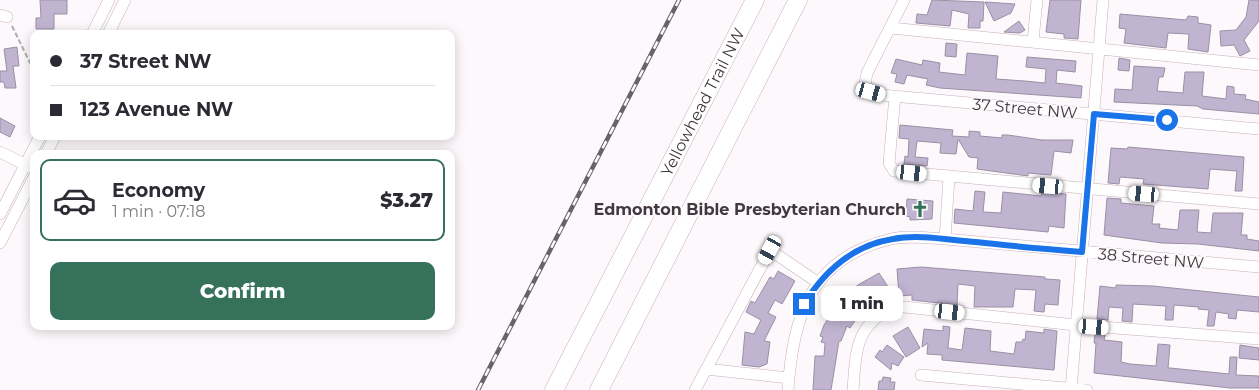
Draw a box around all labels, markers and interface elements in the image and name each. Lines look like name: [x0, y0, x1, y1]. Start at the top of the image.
street label: Yellowhead Trail NW: [657, 25, 749, 179]
text: 37 Street NW: [80, 50, 211, 73]
car: [854, 81, 887, 103]
street label: 37 Street NW: [972, 94, 1079, 123]
text: 123 Avenue NW: [80, 98, 233, 121]
route start: [1156, 109, 1178, 131]
car: [896, 164, 927, 182]
car: [1032, 177, 1063, 195]
icon: car: [52, 178, 97, 223]
text: Economy: [112, 179, 205, 202]
car: [1128, 185, 1159, 203]
text: $3.27: [380, 189, 433, 212]
church icon: Edmonton Bible Presbyterian Church: [910, 199, 930, 219]
place label: Edmonton Bible Presbyterian Church: [593, 200, 906, 219]
text: 1 min · 07:18: [112, 202, 205, 221]
car: [756, 233, 783, 267]
street label: 38 Street NW: [1097, 244, 1205, 273]
button: Confirm: [50, 262, 435, 320]
callout: 1 min: [822, 286, 904, 322]
route end: [793, 293, 815, 315]
text: 1 min: [840, 294, 884, 313]
car: [934, 303, 965, 321]
car: [1078, 318, 1109, 336]

